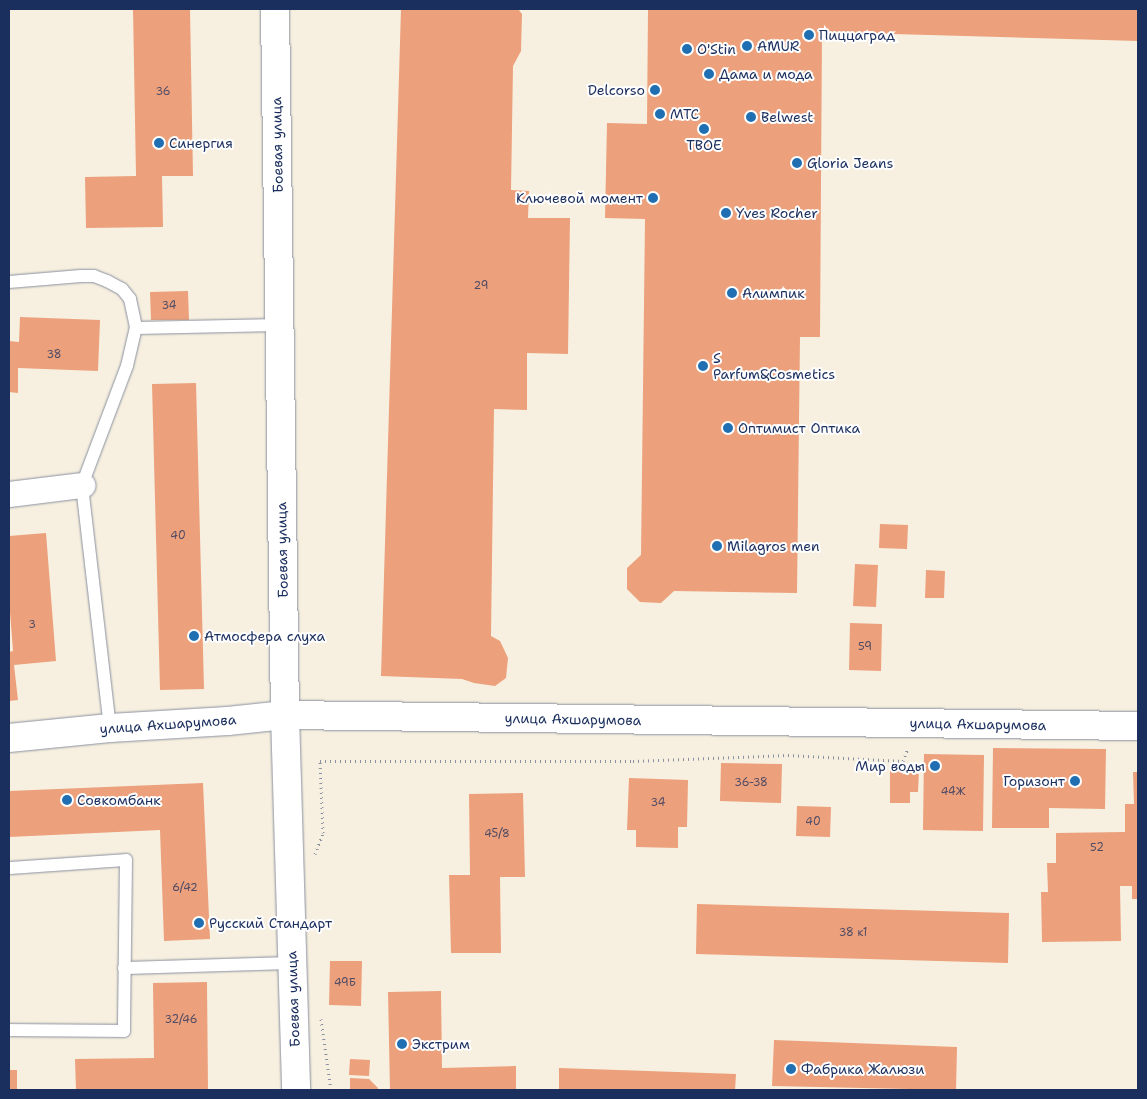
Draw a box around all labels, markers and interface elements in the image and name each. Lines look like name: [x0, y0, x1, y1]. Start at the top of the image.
place label: Пиццаград: [819, 27, 895, 43]
marker: Пиццаград: [803, 29, 815, 41]
place label: AMUR: [757, 38, 799, 54]
marker: AMUR: [741, 40, 753, 52]
place label: O'Stin: [697, 41, 736, 57]
marker: O'Stin: [681, 43, 693, 55]
place label: Дама и мода: [719, 66, 813, 82]
marker: Дама и мода: [703, 68, 715, 80]
place label: Delcorso: [588, 82, 645, 98]
marker: Delcorso: [649, 84, 661, 96]
house number: 36: [155, 85, 171, 99]
street label: Боевая улица: [268, 97, 286, 193]
place label: МТС: [670, 106, 699, 122]
marker: МТС: [654, 108, 666, 120]
place label: Belwest: [761, 109, 813, 125]
marker: Belwest: [745, 111, 757, 123]
marker: ТВОЕ: [698, 123, 710, 135]
place label: Синергия: [169, 135, 233, 151]
marker: Синергия: [153, 137, 165, 149]
place label: ТВОЕ: [686, 137, 722, 153]
place label: Gloria Jeans: [807, 155, 893, 171]
marker: Gloria Jeans: [791, 157, 803, 169]
place label: Ключевой момент: [516, 190, 643, 206]
marker: Ключевой момент: [647, 192, 659, 204]
place label: Yves Rocher: [736, 205, 818, 221]
marker: Yves Rocher: [720, 207, 732, 219]
house number: 29: [474, 279, 488, 293]
place label: Алимпик: [742, 285, 805, 301]
marker: Алимпик: [726, 287, 738, 299]
house number: 34: [162, 299, 176, 313]
house number: 38: [46, 348, 62, 362]
place label: S Parfum&Cosmetics: [713, 350, 835, 382]
marker: S Parfum&Cosmetics: [697, 360, 709, 372]
place label: Оптимист Оптика: [738, 420, 860, 436]
marker: Оптимист Оптика: [722, 422, 734, 434]
street label: Боевая улица: [273, 502, 291, 598]
house number: 40: [170, 529, 186, 543]
place label: Milagros men: [727, 538, 820, 554]
marker: Milagros men: [711, 540, 723, 552]
house number: 3: [28, 618, 36, 632]
place label: Атмосфера слуха: [204, 628, 325, 644]
marker: Атмосфера слуха: [188, 630, 200, 642]
house number: 59: [858, 640, 872, 654]
street label: улица Ахшарумова: [504, 709, 642, 729]
street label: улица Ахшарумова: [99, 711, 237, 737]
street label: улица Ахшарумова: [909, 714, 1047, 734]
place label: Мир воды: [855, 758, 925, 774]
marker: Мир воды: [929, 760, 941, 772]
place label: Горизонт: [1003, 773, 1065, 789]
marker: Горизонт: [1069, 775, 1081, 787]
house number: 36-38: [734, 776, 768, 790]
house number: 44Ж: [941, 785, 965, 799]
place label: Совкомбанк: [77, 792, 161, 808]
marker: Совкомбанк: [61, 794, 73, 806]
house number: 34: [651, 796, 665, 810]
house number: 40: [805, 815, 821, 829]
house number: 45/8: [484, 827, 510, 841]
house number: 52: [1090, 841, 1104, 855]
house number: 6/42: [172, 881, 198, 895]
place label: Русский Стандарт: [209, 915, 332, 931]
marker: Русский Стандарт: [193, 917, 205, 929]
house number: 38 к1: [839, 926, 867, 940]
street label: Боевая улица: [283, 951, 303, 1047]
house number: 49Б: [334, 976, 356, 990]
house number: 32/46: [164, 1013, 198, 1027]
place label: Экстрим: [412, 1036, 470, 1052]
marker: Экстрим: [396, 1038, 408, 1050]
place label: Фабрика Жалюзи: [801, 1061, 924, 1077]
marker: Фабрика Жалюзи: [785, 1063, 797, 1075]

